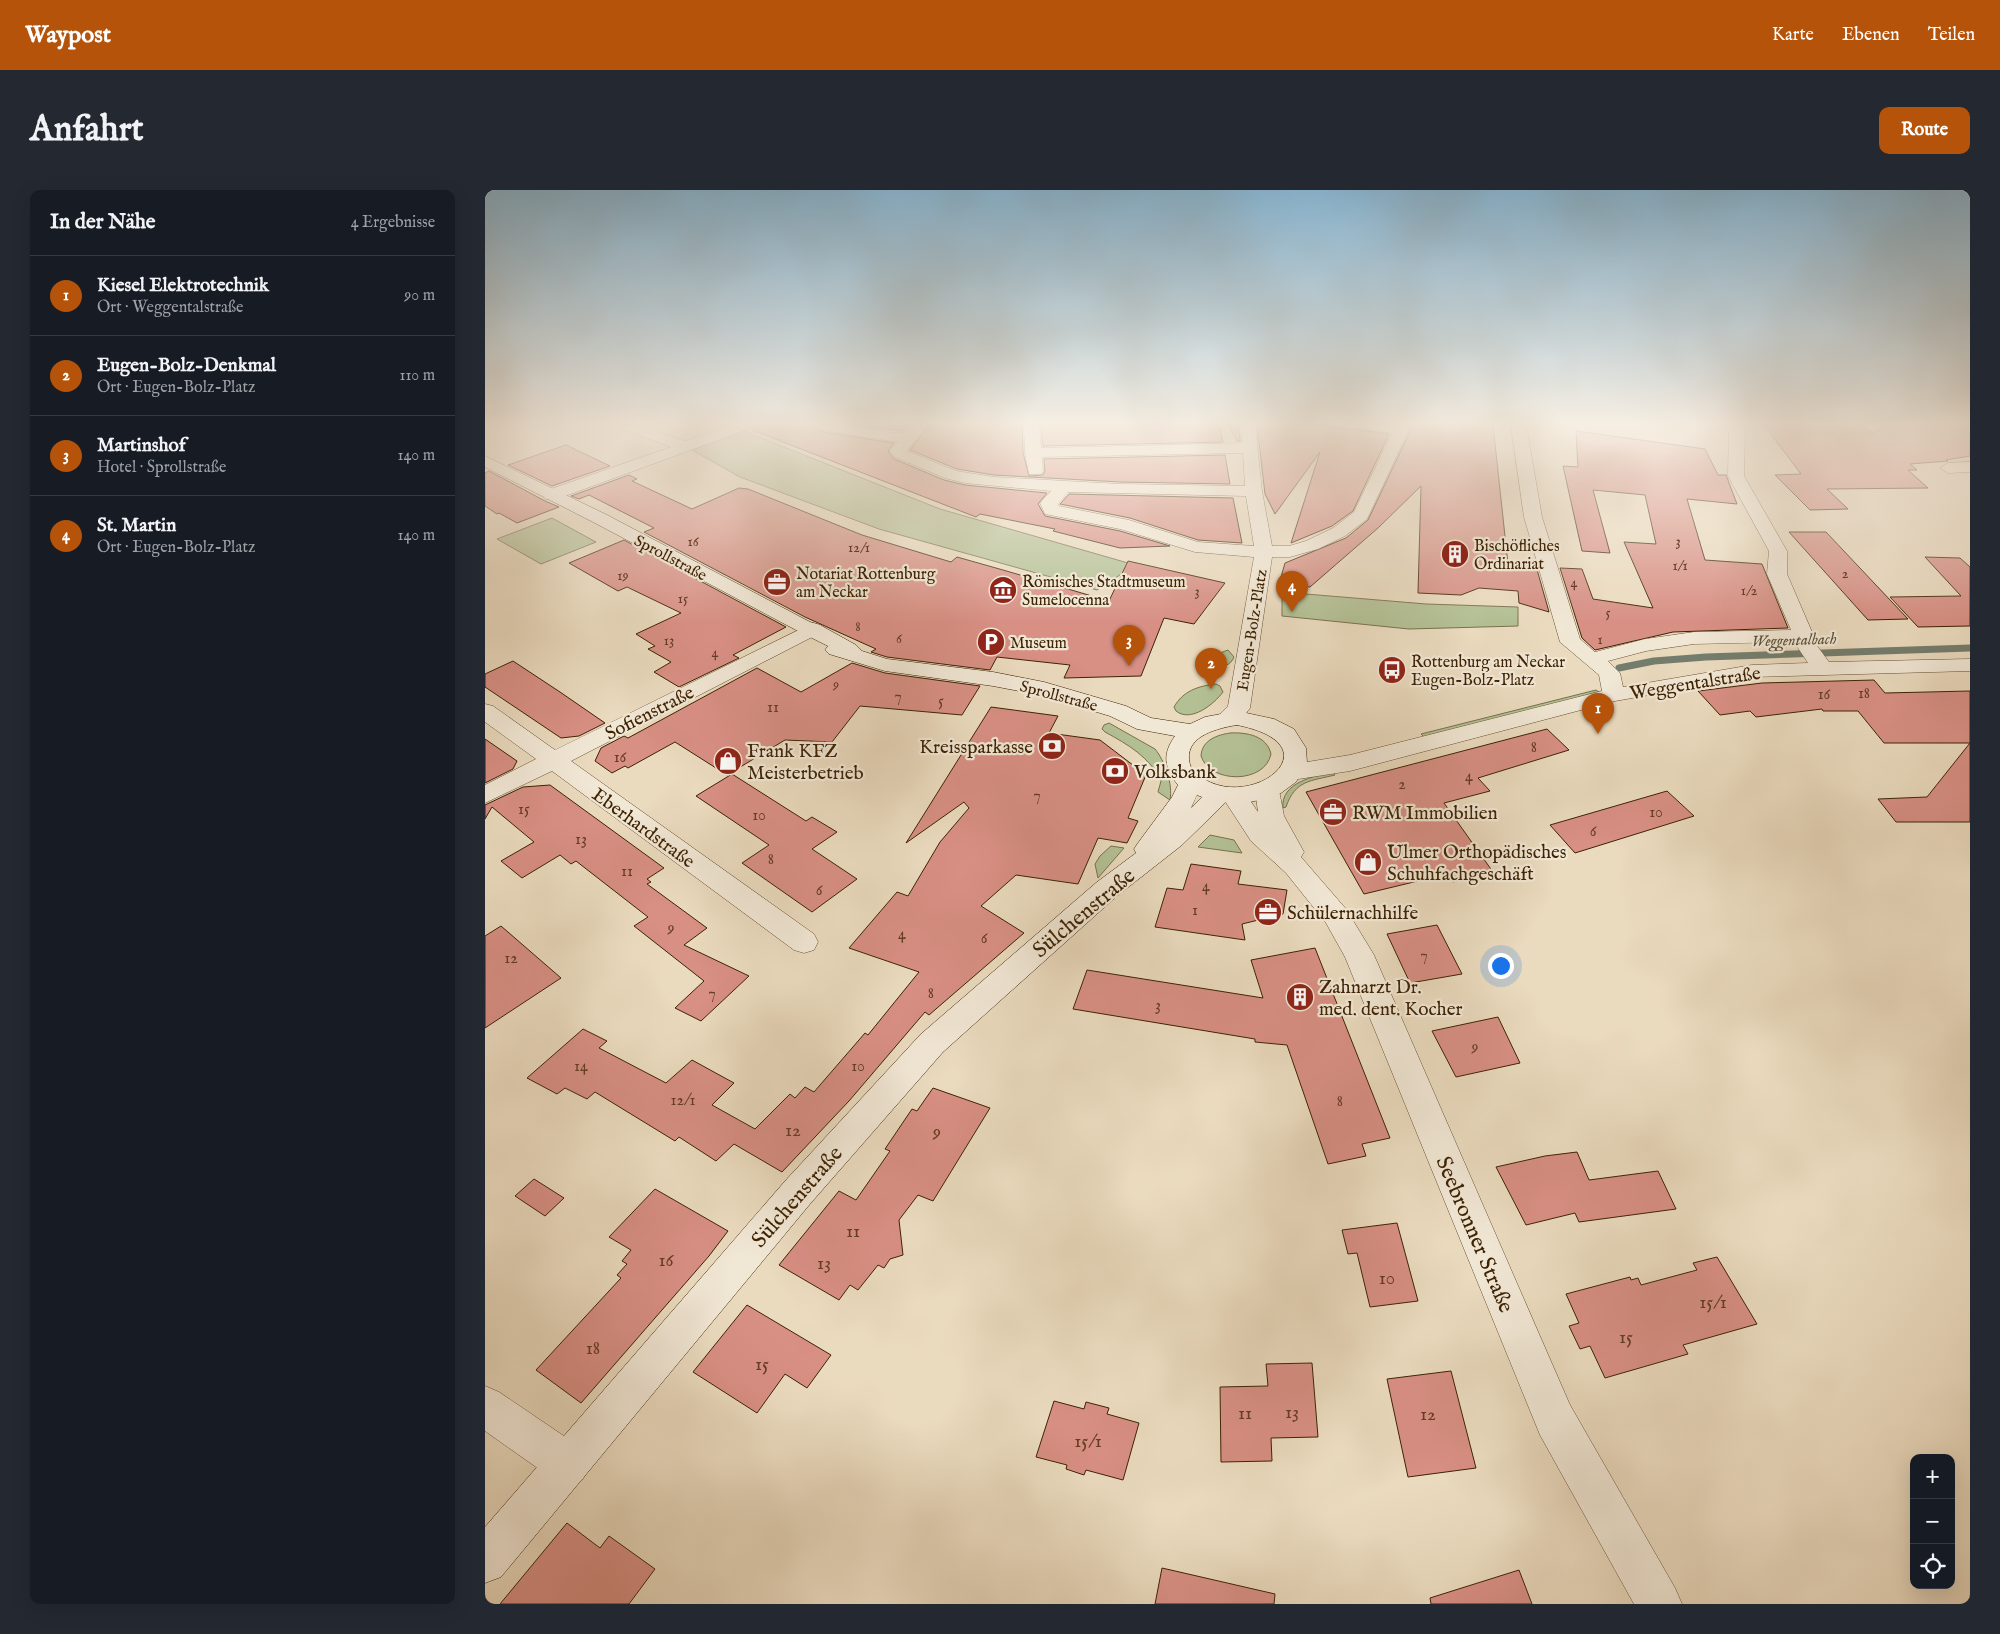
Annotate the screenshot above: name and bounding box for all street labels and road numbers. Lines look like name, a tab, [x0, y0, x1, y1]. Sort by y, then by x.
street label: Sprollstraße	[630, 531, 710, 586]
street label: Eugen-Bolz-Platz	[1233, 568, 1272, 693]
street label: Weggentalstraße	[1628, 662, 1763, 706]
street label: Sprollstraße	[1017, 677, 1099, 717]
street label: Sofienstraße	[601, 681, 699, 746]
street label: Eberhardstraße	[587, 783, 699, 874]
street label: Sülchenstraße	[1027, 862, 1141, 965]
street label: Sülchenstraße	[746, 1141, 849, 1254]
street label: Seebronner Straße	[1429, 1152, 1520, 1317]

